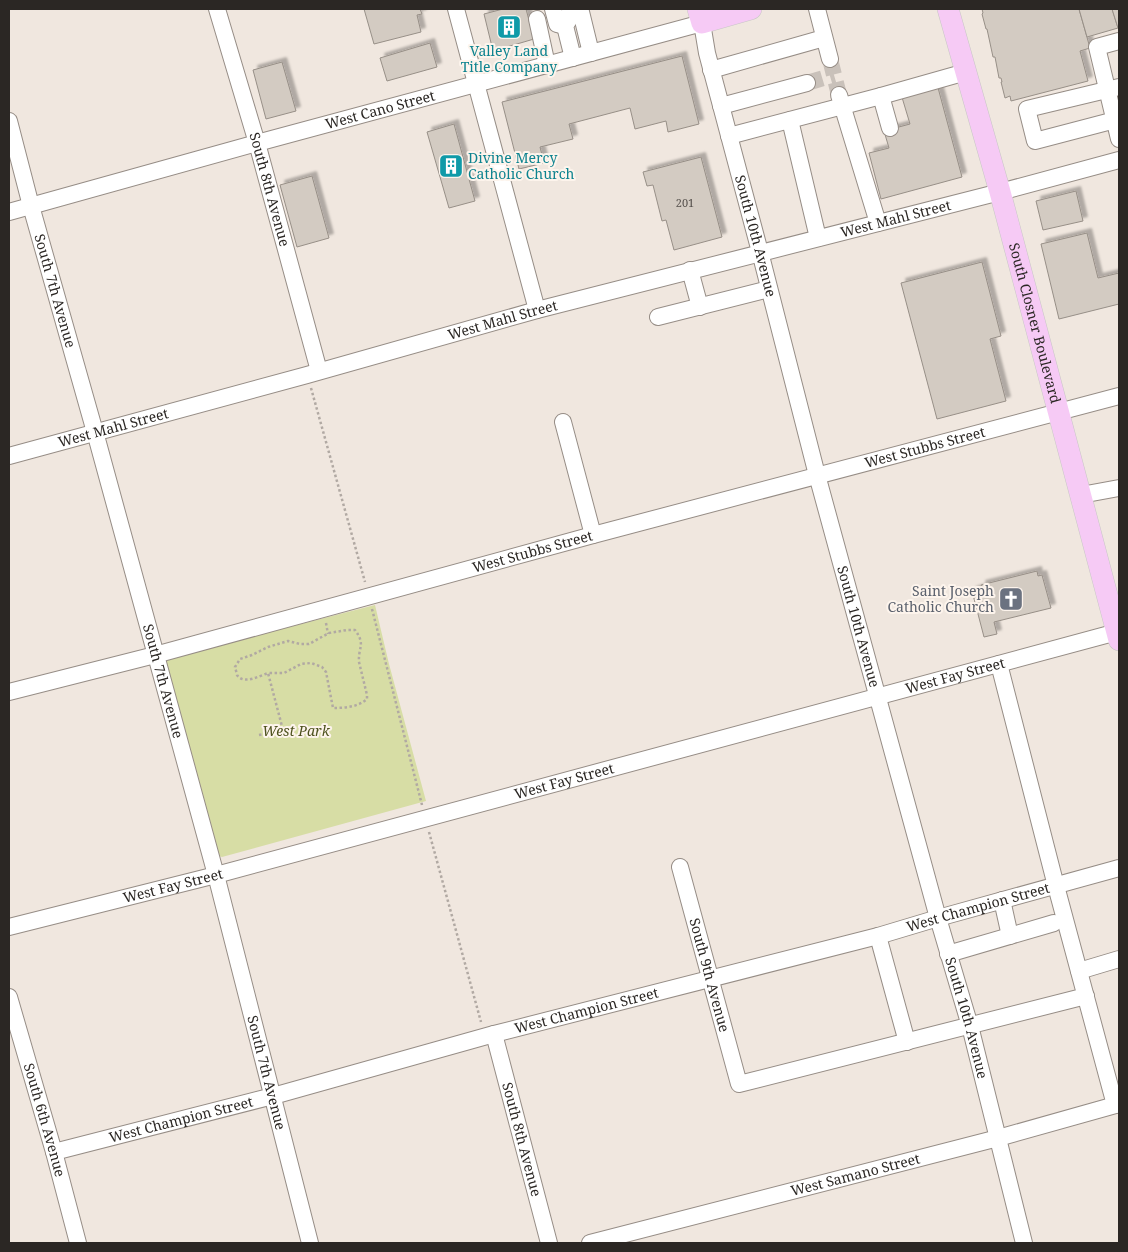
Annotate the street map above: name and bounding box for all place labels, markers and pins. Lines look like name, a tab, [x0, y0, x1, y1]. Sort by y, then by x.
building icon: Valley Land Title Company	[496, 14, 522, 40]
place label: Valley Land Title Company	[461, 41, 557, 76]
place label: Divine Mercy Catholic Church	[468, 148, 575, 183]
building icon: Divine Mercy Catholic Church	[438, 153, 464, 179]
place label: Saint Joseph Catholic Church	[888, 581, 994, 616]
church icon: Saint Joseph Catholic Church	[998, 586, 1024, 612]

